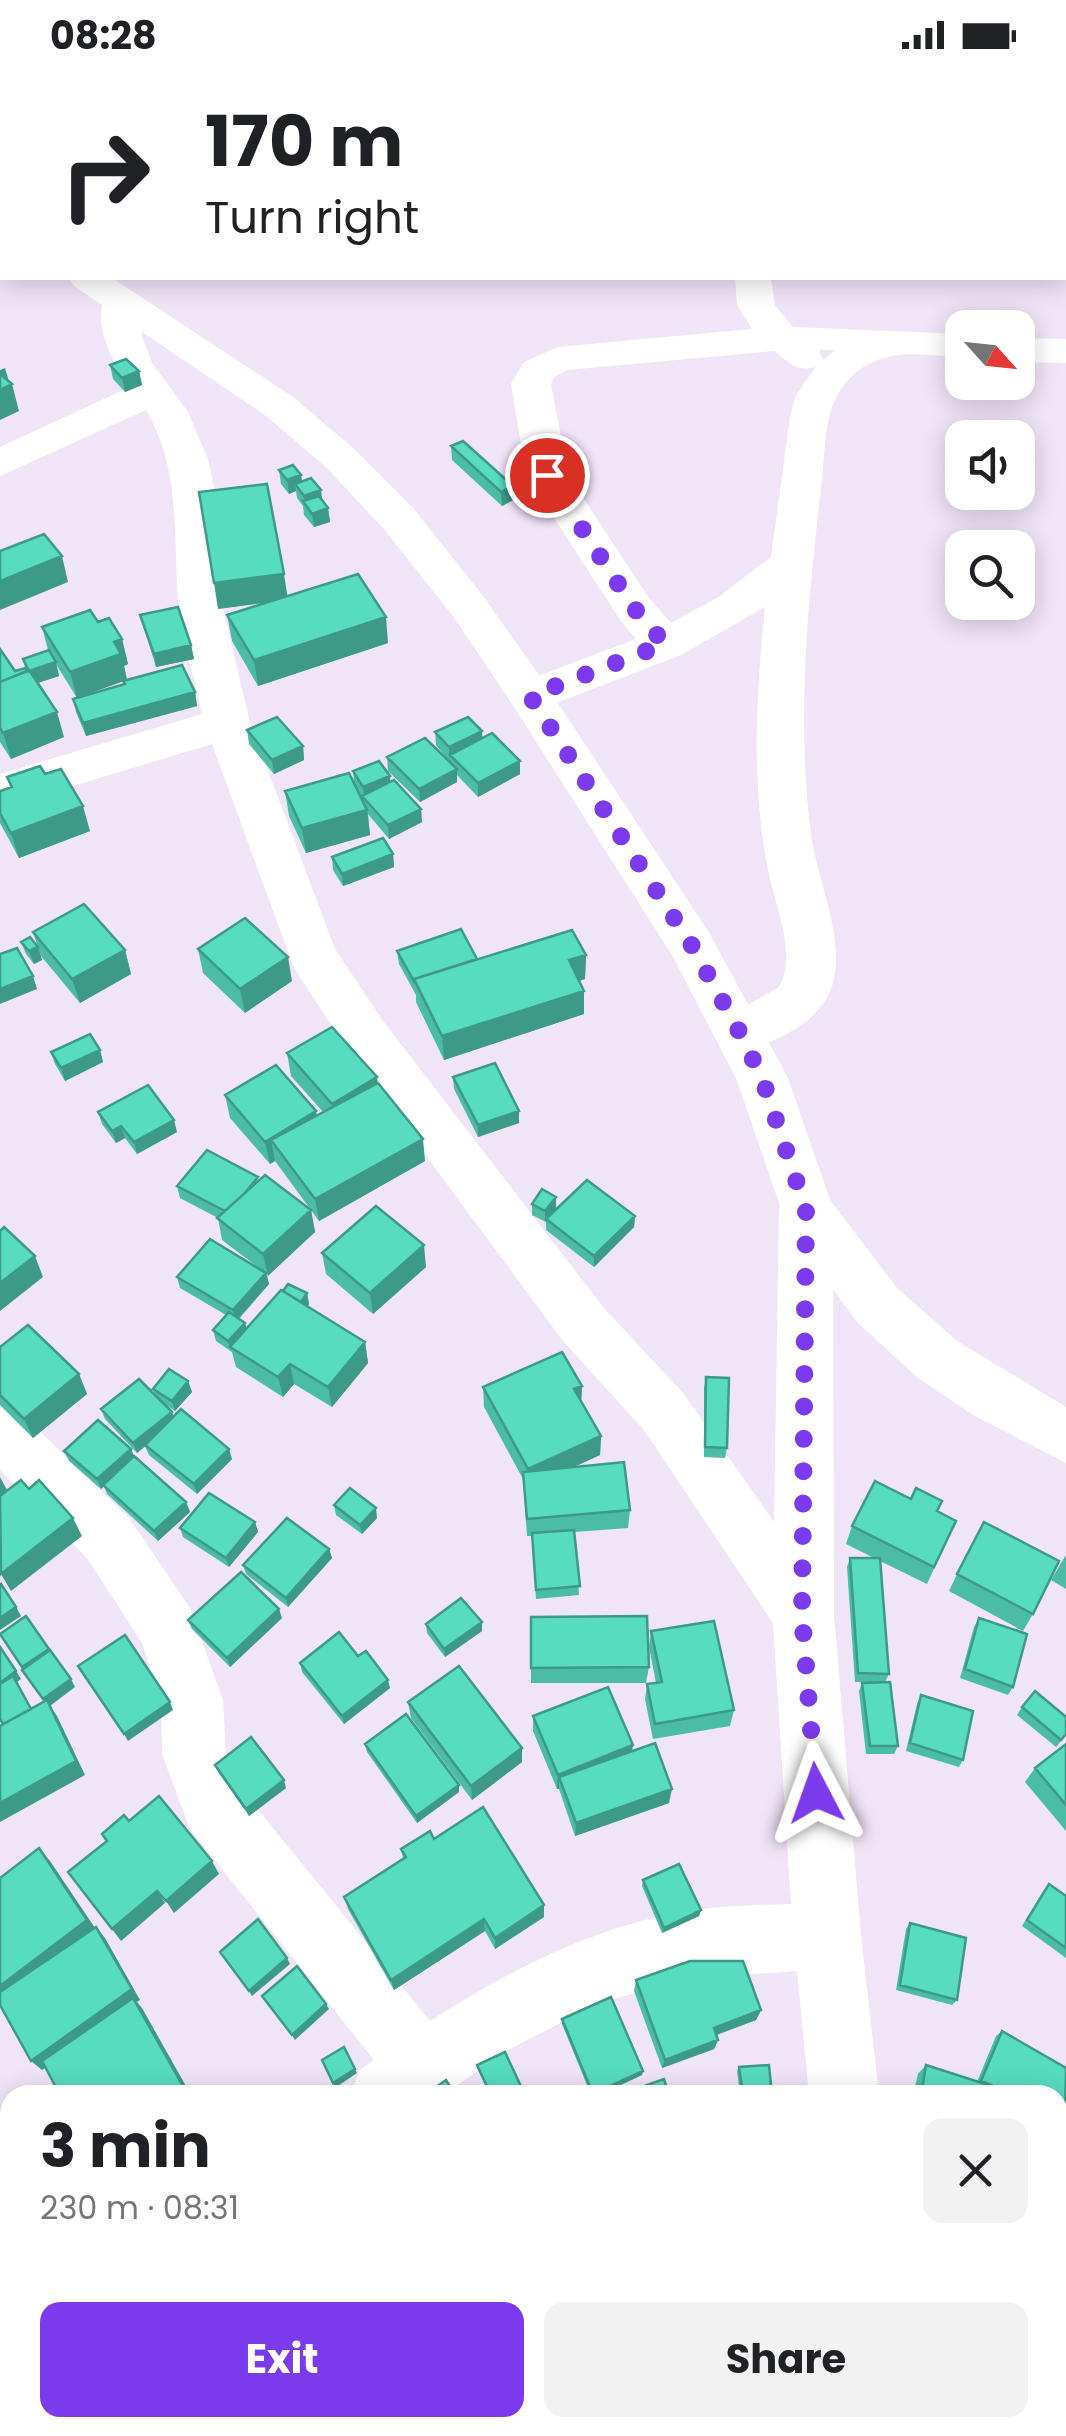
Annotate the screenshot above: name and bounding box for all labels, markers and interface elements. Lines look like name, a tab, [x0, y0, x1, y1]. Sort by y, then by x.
text: 08:28	[50, 9, 157, 62]
text: 170 m	[205, 92, 403, 191]
icon: right	[40, 110, 170, 240]
text: Turn right	[205, 186, 419, 249]
north arrow	[945, 310, 1035, 400]
map controls	[945, 310, 1035, 620]
button: sound	[945, 420, 1035, 510]
pin	[505, 433, 590, 518]
icon: arrive	[520, 448, 575, 503]
button: search	[945, 530, 1035, 620]
position arrow	[764, 1741, 868, 1845]
text: 3 min	[40, 2104, 211, 2188]
button: close	[923, 2118, 1028, 2223]
text: 230 m · 08:31	[40, 2185, 239, 2230]
button: Exit	[40, 2302, 524, 2417]
button: Share	[544, 2302, 1028, 2417]

